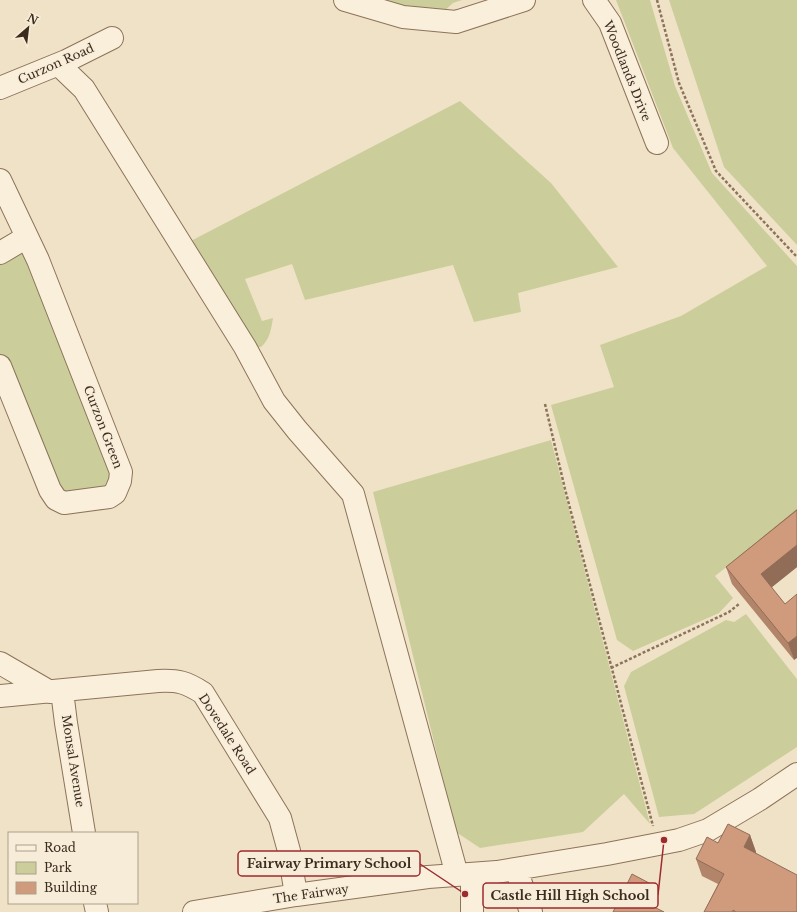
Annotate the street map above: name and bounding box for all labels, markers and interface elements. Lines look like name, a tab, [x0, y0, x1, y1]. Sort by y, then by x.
north arrow	[8, 8, 48, 48]
text: N	[25, 11, 41, 28]
street label: Woodlands Drive	[600, 17, 655, 123]
street label: Curzon Road	[15, 40, 96, 87]
street label: Curzon Green	[81, 383, 126, 470]
street label: Dovedale Road	[196, 691, 259, 777]
street label: Monsal Avenue	[59, 714, 88, 808]
legend	[8, 832, 138, 904]
text: Road	[44, 840, 76, 855]
callout: Fairway Primary School	[238, 851, 420, 876]
text: Fairway Primary School	[247, 855, 412, 872]
text: Park	[44, 860, 72, 875]
text: Building	[44, 880, 98, 895]
street label: The Fairway	[272, 881, 350, 906]
callout: Castle Hill High School	[483, 883, 658, 908]
text: Castle Hill High School	[490, 887, 650, 904]

